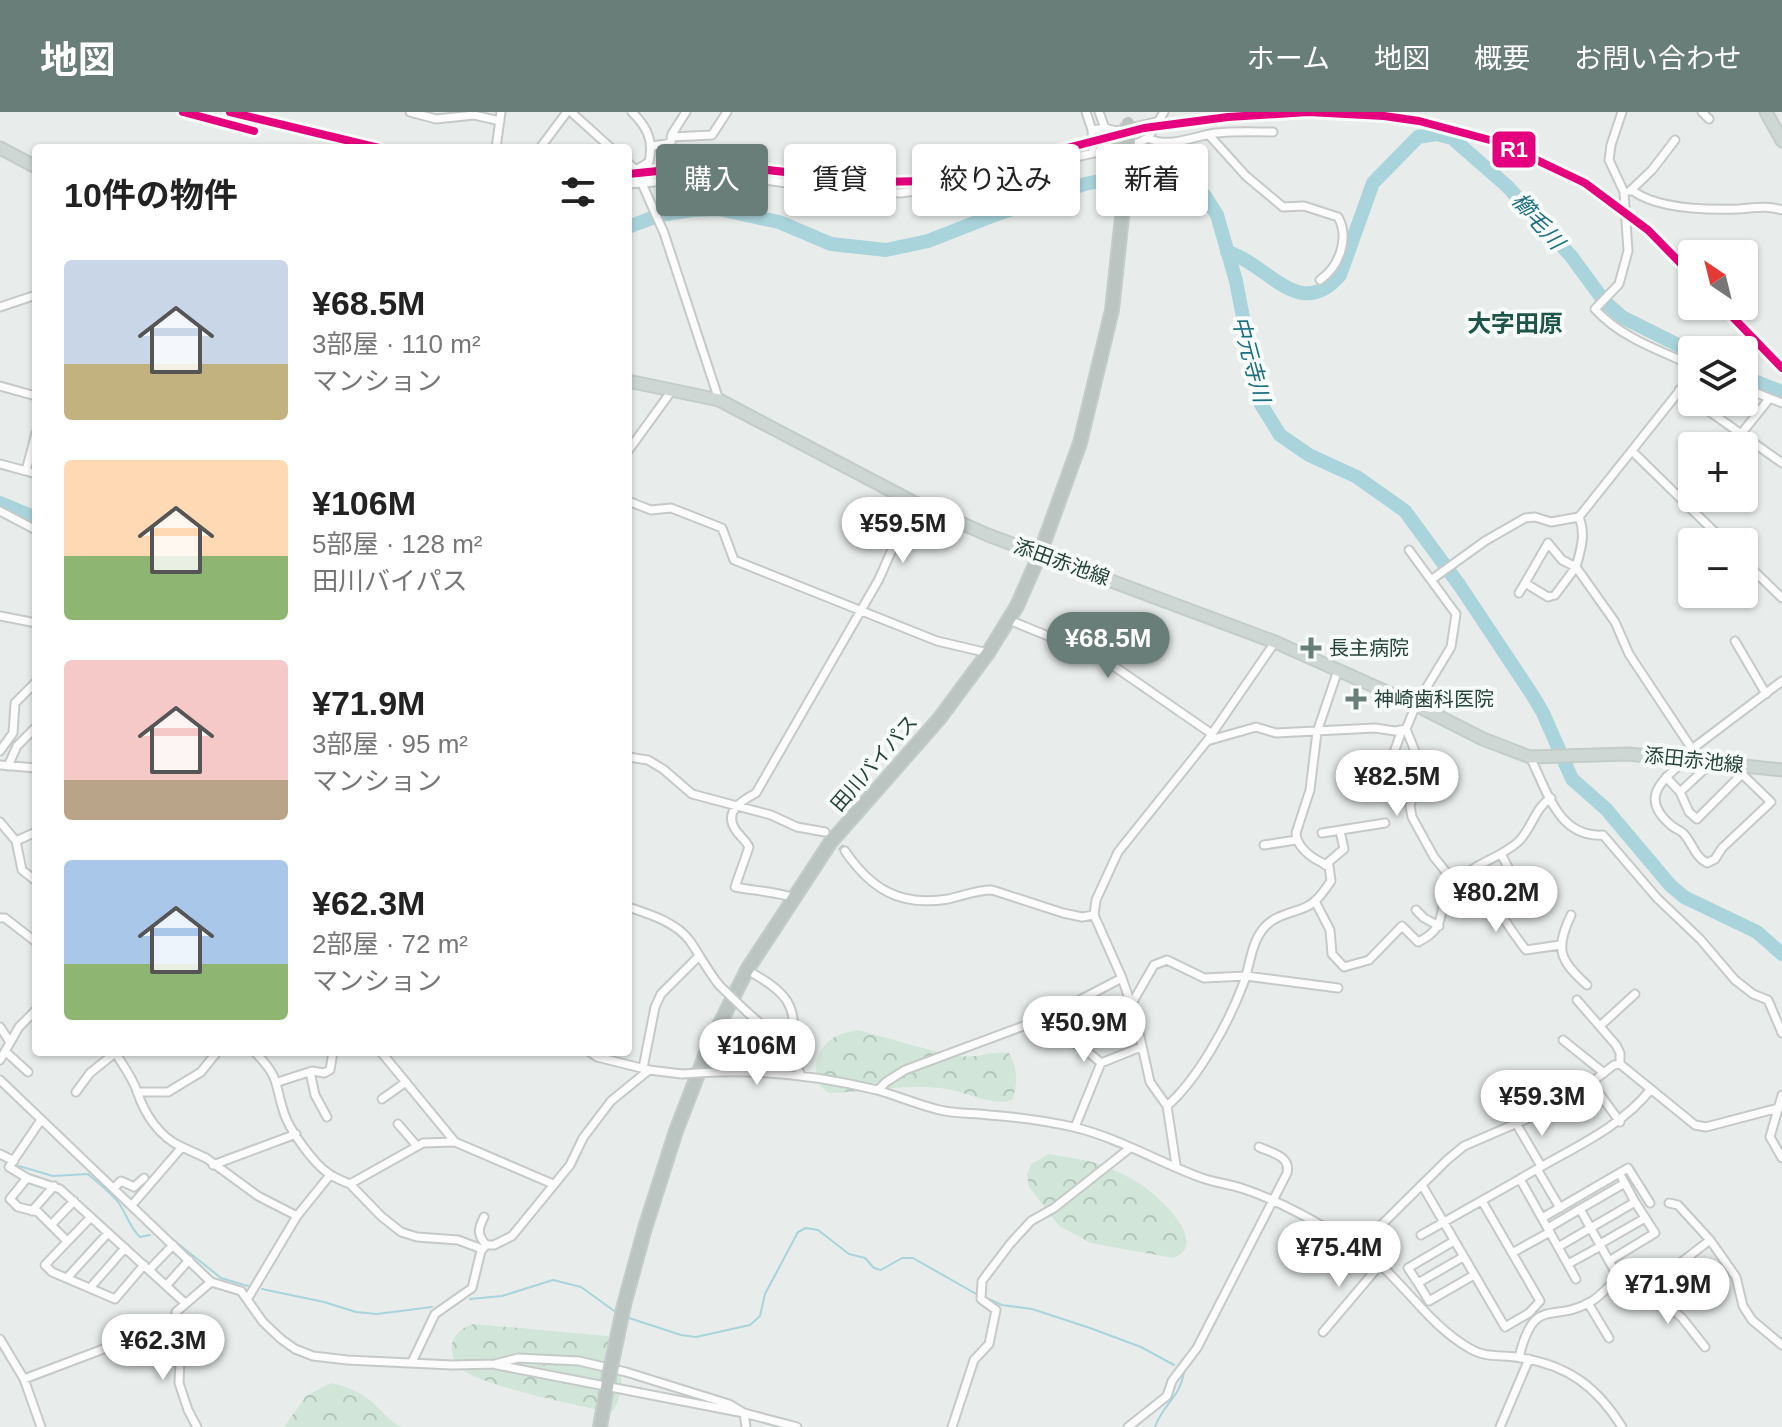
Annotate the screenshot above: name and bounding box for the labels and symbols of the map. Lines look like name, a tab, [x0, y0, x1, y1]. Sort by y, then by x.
line badge: R1	[1491, 130, 1537, 169]
text: R1	[1500, 137, 1528, 162]
water label: 櫛毛川	[1507, 188, 1570, 256]
north arrow	[1678, 240, 1758, 320]
district label: 大字田原	[1467, 310, 1563, 337]
water label: 中元寺川	[1228, 313, 1275, 407]
pin: ¥59.5M	[838, 497, 968, 565]
street label: 添田赤池線	[1011, 535, 1113, 589]
pin: ¥68.5M	[1043, 612, 1173, 680]
marker: 長主病院	[1300, 637, 1322, 659]
place label: 長主病院	[1329, 637, 1409, 659]
marker: 神崎歯科医院	[1345, 688, 1367, 710]
place label: 神崎歯科医院	[1374, 688, 1494, 710]
street label: 田川バイパス	[826, 711, 922, 815]
street label: 添田赤池線	[1643, 744, 1745, 776]
pin: ¥82.5M	[1332, 750, 1462, 818]
pin: ¥80.2M	[1431, 866, 1561, 934]
pin: ¥50.9M	[1019, 996, 1149, 1064]
pin: ¥106M	[701, 1019, 813, 1087]
pin: ¥59.3M	[1477, 1070, 1607, 1138]
pin: ¥75.4M	[1274, 1221, 1404, 1289]
pin: ¥71.9M	[1603, 1258, 1733, 1326]
pin: ¥62.3M	[98, 1314, 228, 1382]

